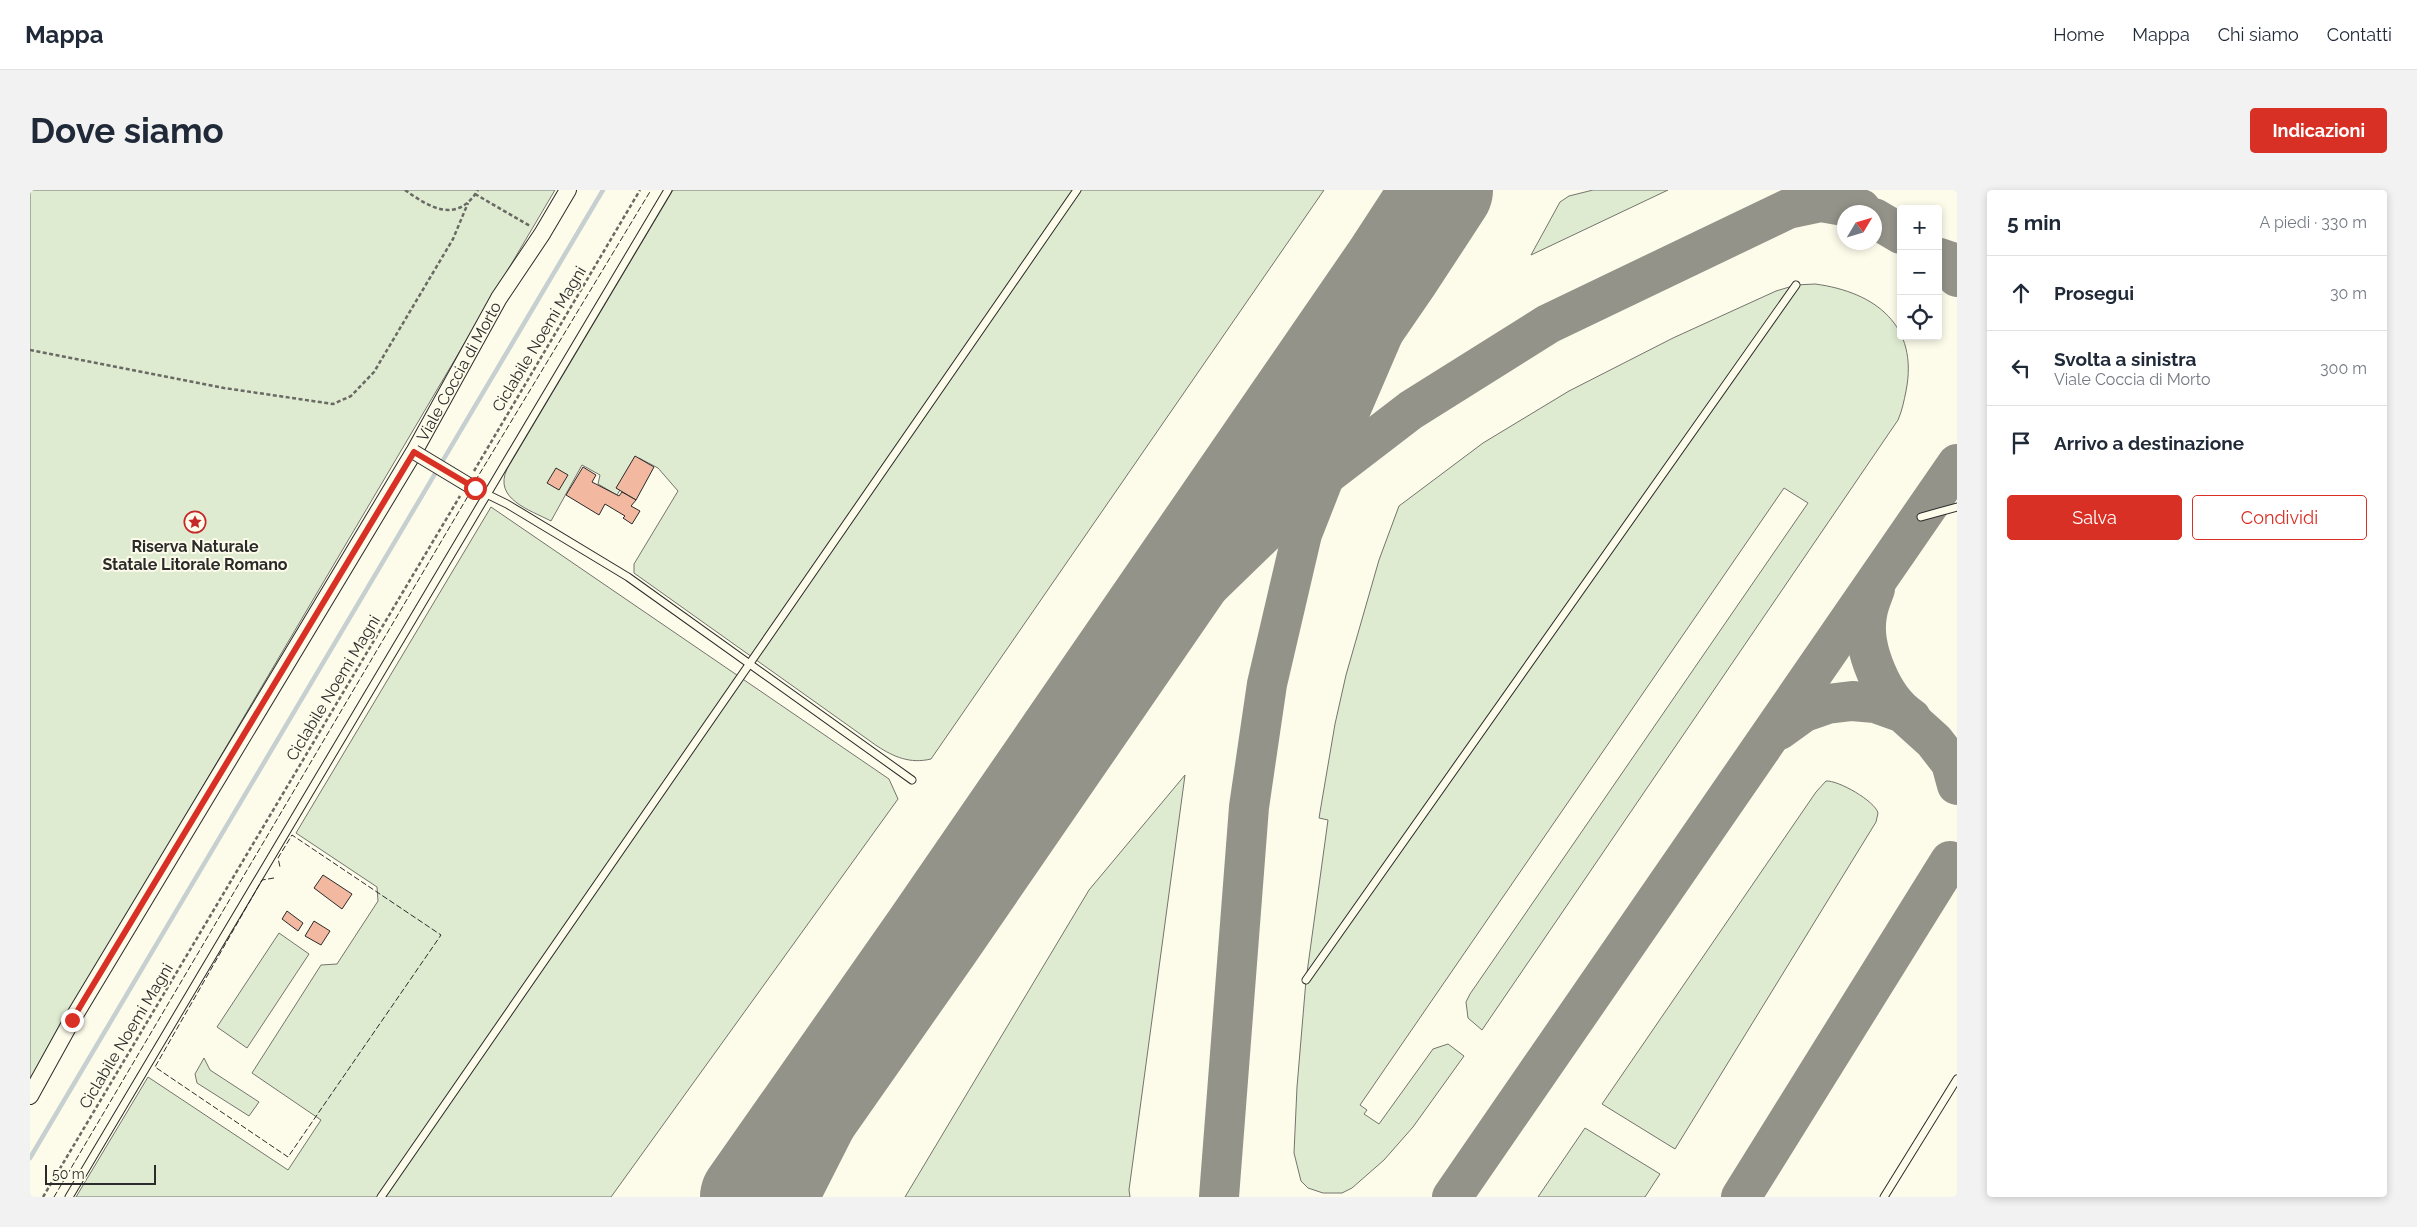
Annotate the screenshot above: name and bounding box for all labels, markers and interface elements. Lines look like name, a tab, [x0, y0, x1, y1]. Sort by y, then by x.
text: Mappa	[25, 20, 104, 49]
text: Home	[2053, 24, 2104, 45]
text: Mappa	[2132, 24, 2190, 45]
text: Chi siamo	[2218, 24, 2299, 45]
text: Contatti	[2327, 24, 2392, 45]
button: Indicazioni	[2250, 108, 2387, 153]
text: Dove siamo	[30, 110, 224, 151]
north arrow	[1837, 205, 1882, 250]
map controls	[1897, 205, 1942, 340]
button: +	[1897, 205, 1942, 250]
text: 5 min	[2007, 210, 2061, 235]
text: A piedi · 330 m	[2260, 213, 2367, 232]
button: −	[1897, 250, 1942, 295]
street label: Ciclabile Noemi Magni	[488, 263, 590, 415]
icon: ahead	[2007, 279, 2035, 307]
text: Prosegui	[2054, 282, 2134, 304]
text: 30 m	[2330, 284, 2367, 303]
button: locate	[1897, 295, 1942, 340]
street label: Viale Coccia di Morto	[412, 298, 505, 445]
text: Svolta a sinistra	[2054, 348, 2196, 370]
icon: left	[2007, 354, 2035, 382]
text: 300 m	[2320, 359, 2367, 378]
text: Viale Coccia di Morto	[2054, 370, 2210, 389]
icon: arrive	[2007, 429, 2035, 457]
text: Arrivo a destinazione	[2054, 432, 2244, 454]
route start	[464, 477, 487, 500]
button: Salva	[2007, 495, 2182, 540]
button: Condividi	[2192, 495, 2367, 540]
place icon: Riserva Naturale Statale Litorale Romano	[183, 510, 207, 534]
place label: Riserva Naturale Statale Litorale Romano	[102, 537, 288, 574]
street label: Ciclabile Noemi Magni	[282, 612, 384, 764]
street label: Ciclabile Noemi Magni	[75, 960, 177, 1112]
route end	[61, 1009, 84, 1032]
scale bar	[45, 1162, 156, 1185]
text: 50 m	[52, 1166, 85, 1182]

